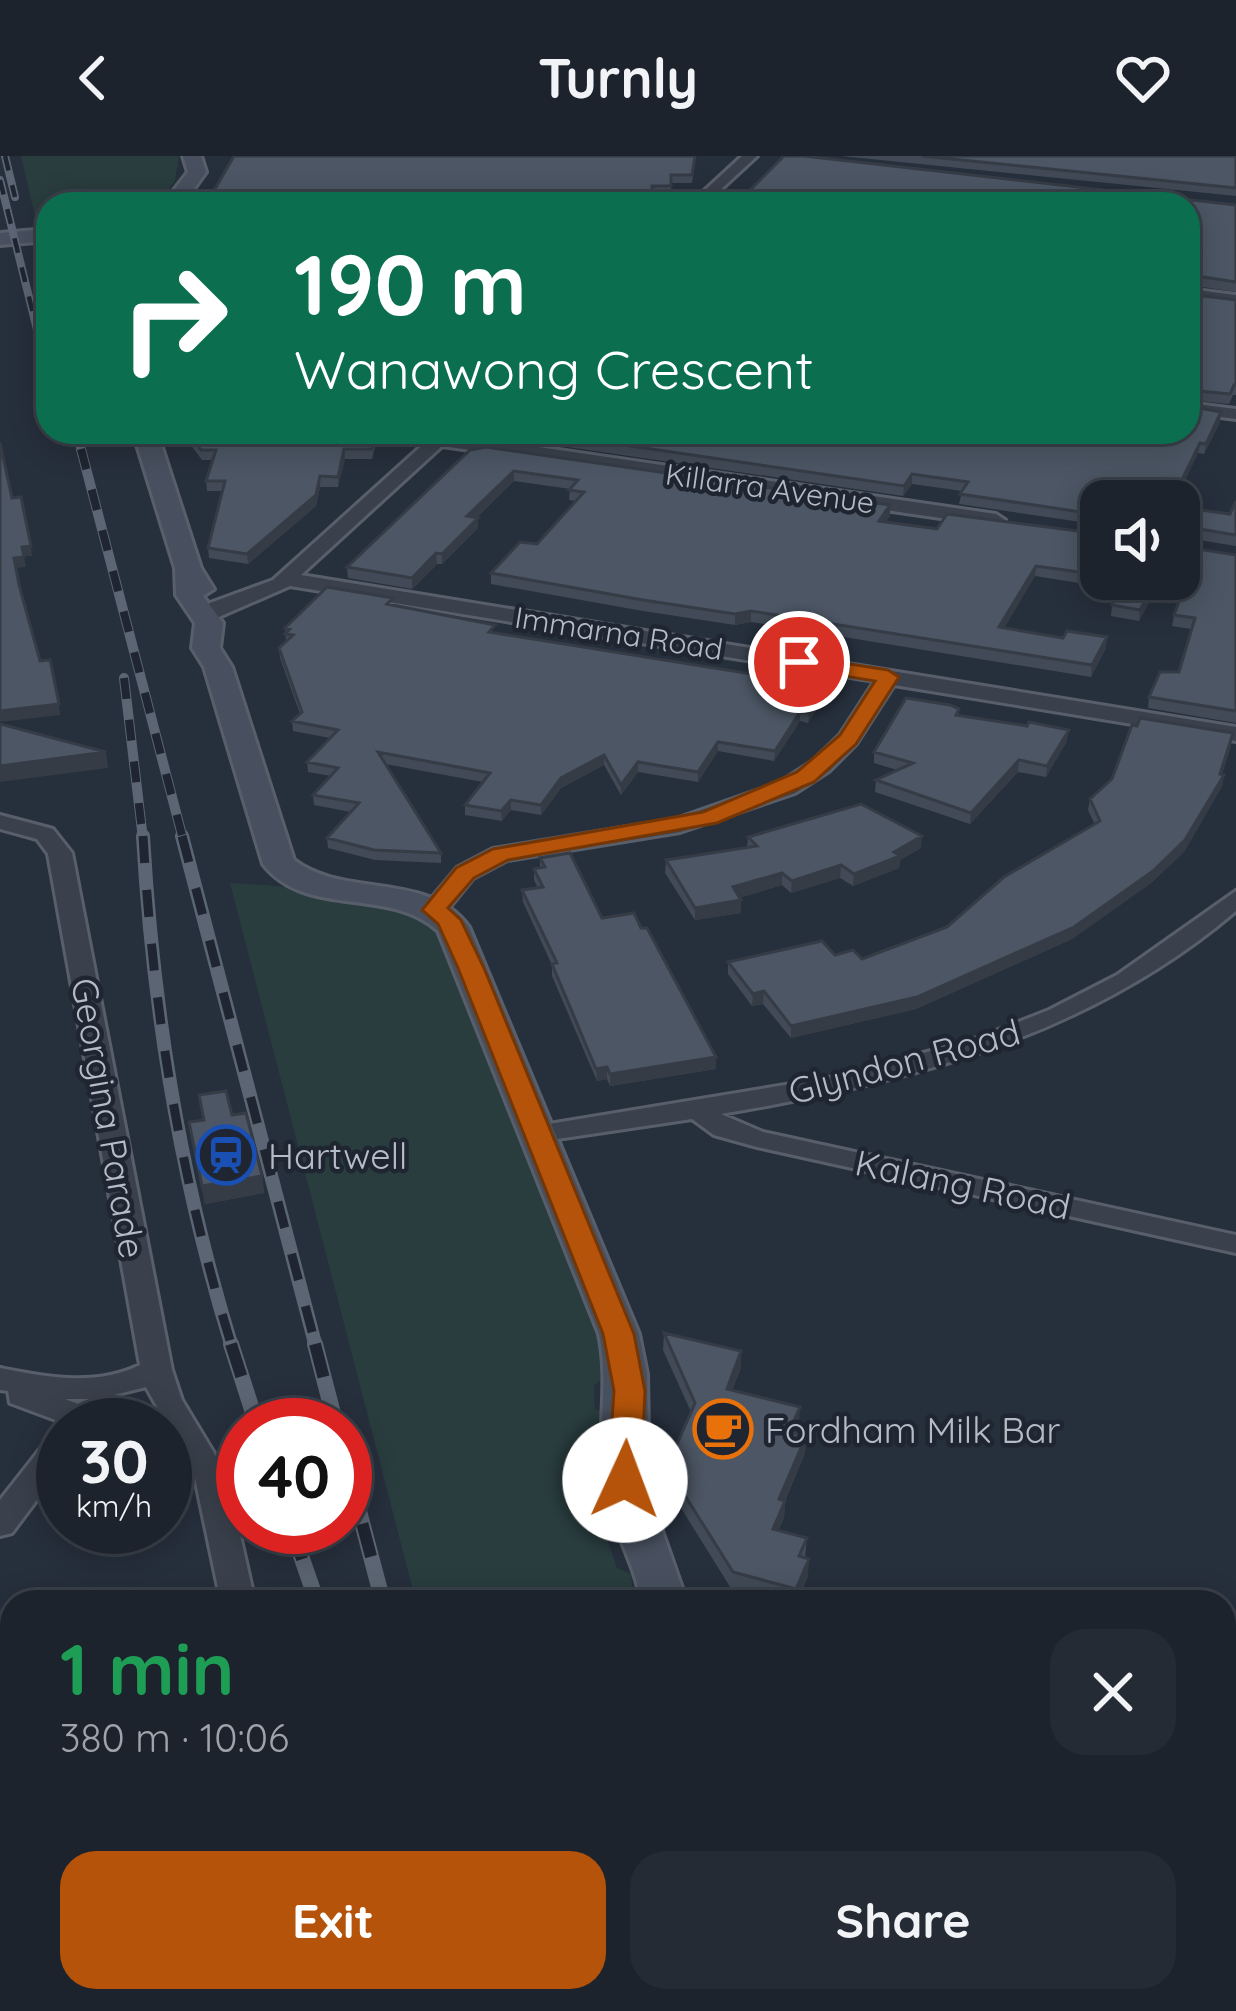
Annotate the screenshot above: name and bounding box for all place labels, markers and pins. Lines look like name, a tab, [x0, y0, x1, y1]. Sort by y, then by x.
pin	[748, 611, 850, 713]
station icon: Hartwell	[195, 1124, 257, 1186]
place label: Hartwell	[268, 1133, 407, 1178]
cafe icon: Fordham Milk Bar	[692, 1398, 754, 1460]
place label: Fordham Milk Bar	[765, 1407, 1060, 1452]

